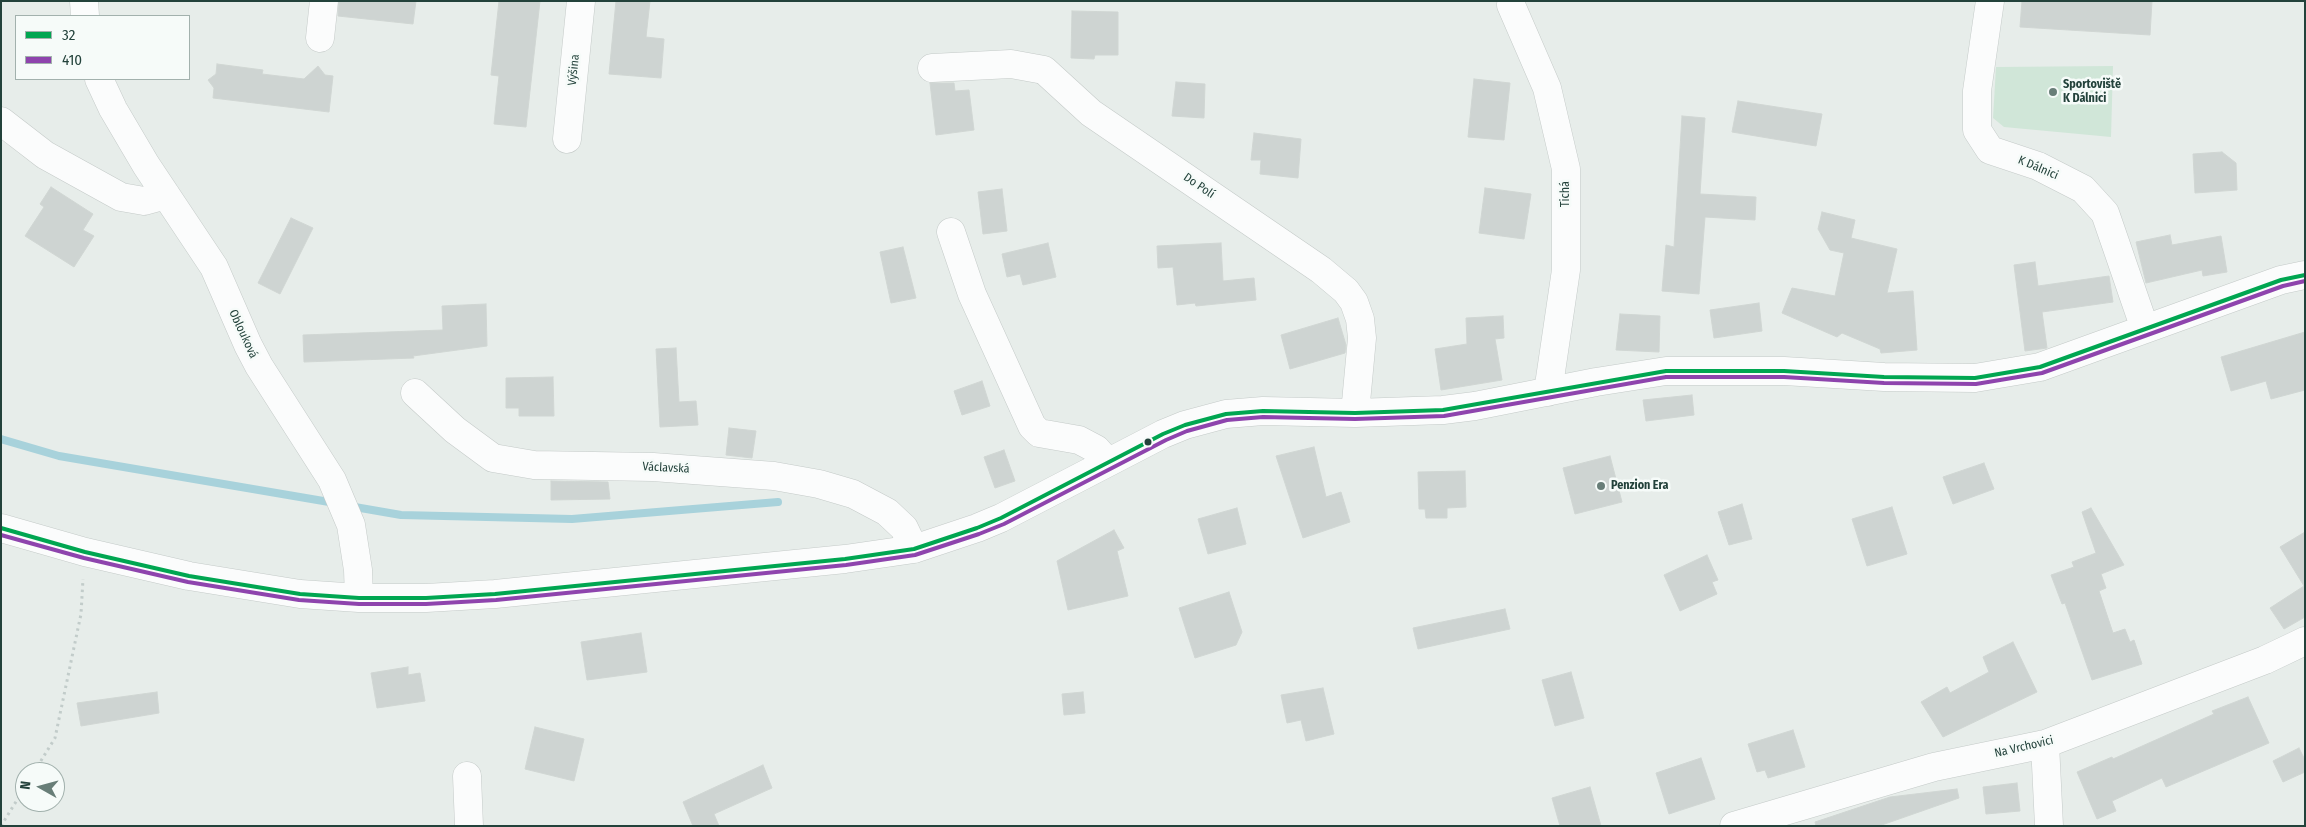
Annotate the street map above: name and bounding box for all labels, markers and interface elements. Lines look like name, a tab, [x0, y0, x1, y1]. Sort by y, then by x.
legend	[15, 15, 190, 80]
text: 32	[62, 26, 75, 44]
text: 410	[62, 51, 82, 69]
street label: Výšina	[565, 54, 583, 86]
place label: Sportoviště K Dálnici	[2063, 78, 2121, 106]
marker: Sportoviště K Dálnici	[2047, 86, 2059, 98]
street label: K Dálnici	[2016, 153, 2060, 183]
street label: Do Polí	[1181, 170, 1217, 202]
street label: Tichá	[1559, 181, 1573, 207]
street label: Oblouková	[225, 307, 261, 361]
unlabelled marker	[1143, 437, 1153, 447]
street label: Václavská	[642, 460, 690, 476]
place label: Penzion Era	[1611, 479, 1668, 493]
marker: Penzion Era	[1595, 480, 1607, 492]
street label: Na Vrchovici	[1993, 733, 2055, 761]
north arrow	[15, 762, 65, 812]
text: N	[17, 780, 35, 790]

